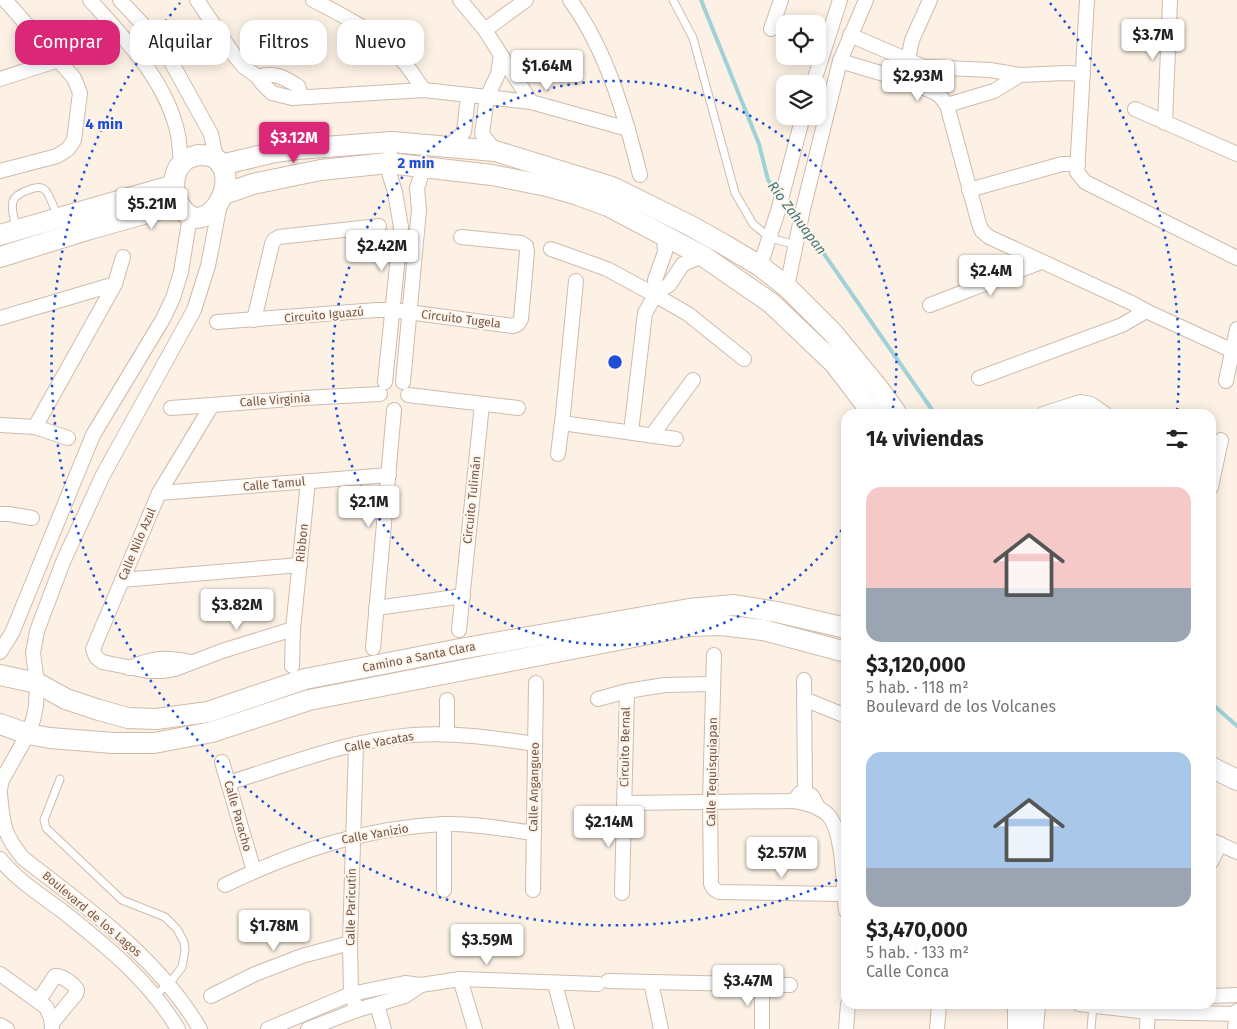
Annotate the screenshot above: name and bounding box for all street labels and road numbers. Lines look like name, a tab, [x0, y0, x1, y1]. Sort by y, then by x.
street label: Circuito Iguazú	[284, 305, 364, 325]
street label: Circuito Tugela	[420, 307, 502, 331]
street label: Calle Virginia	[239, 391, 311, 409]
street label: Circuito Tulimán	[460, 455, 484, 545]
street label: Calle Tamul	[242, 474, 306, 494]
street label: Calle Nilo Azul	[115, 505, 159, 582]
street label: Ribbon	[293, 523, 311, 563]
street label: Camino a Santa Clara	[361, 639, 477, 675]
street label: Circuito Bernal	[617, 706, 633, 787]
street label: Calle Tequisquiapan	[704, 717, 720, 827]
street label: Calle Yacatas	[343, 729, 415, 755]
street label: Calle Angangueo	[526, 742, 542, 832]
street label: Calle Paracho	[221, 779, 255, 853]
street label: Calle Yanizio	[340, 821, 410, 847]
street label: Boulevard de los Lagos	[40, 868, 145, 960]
street label: Calle Paricutín	[343, 868, 359, 946]

